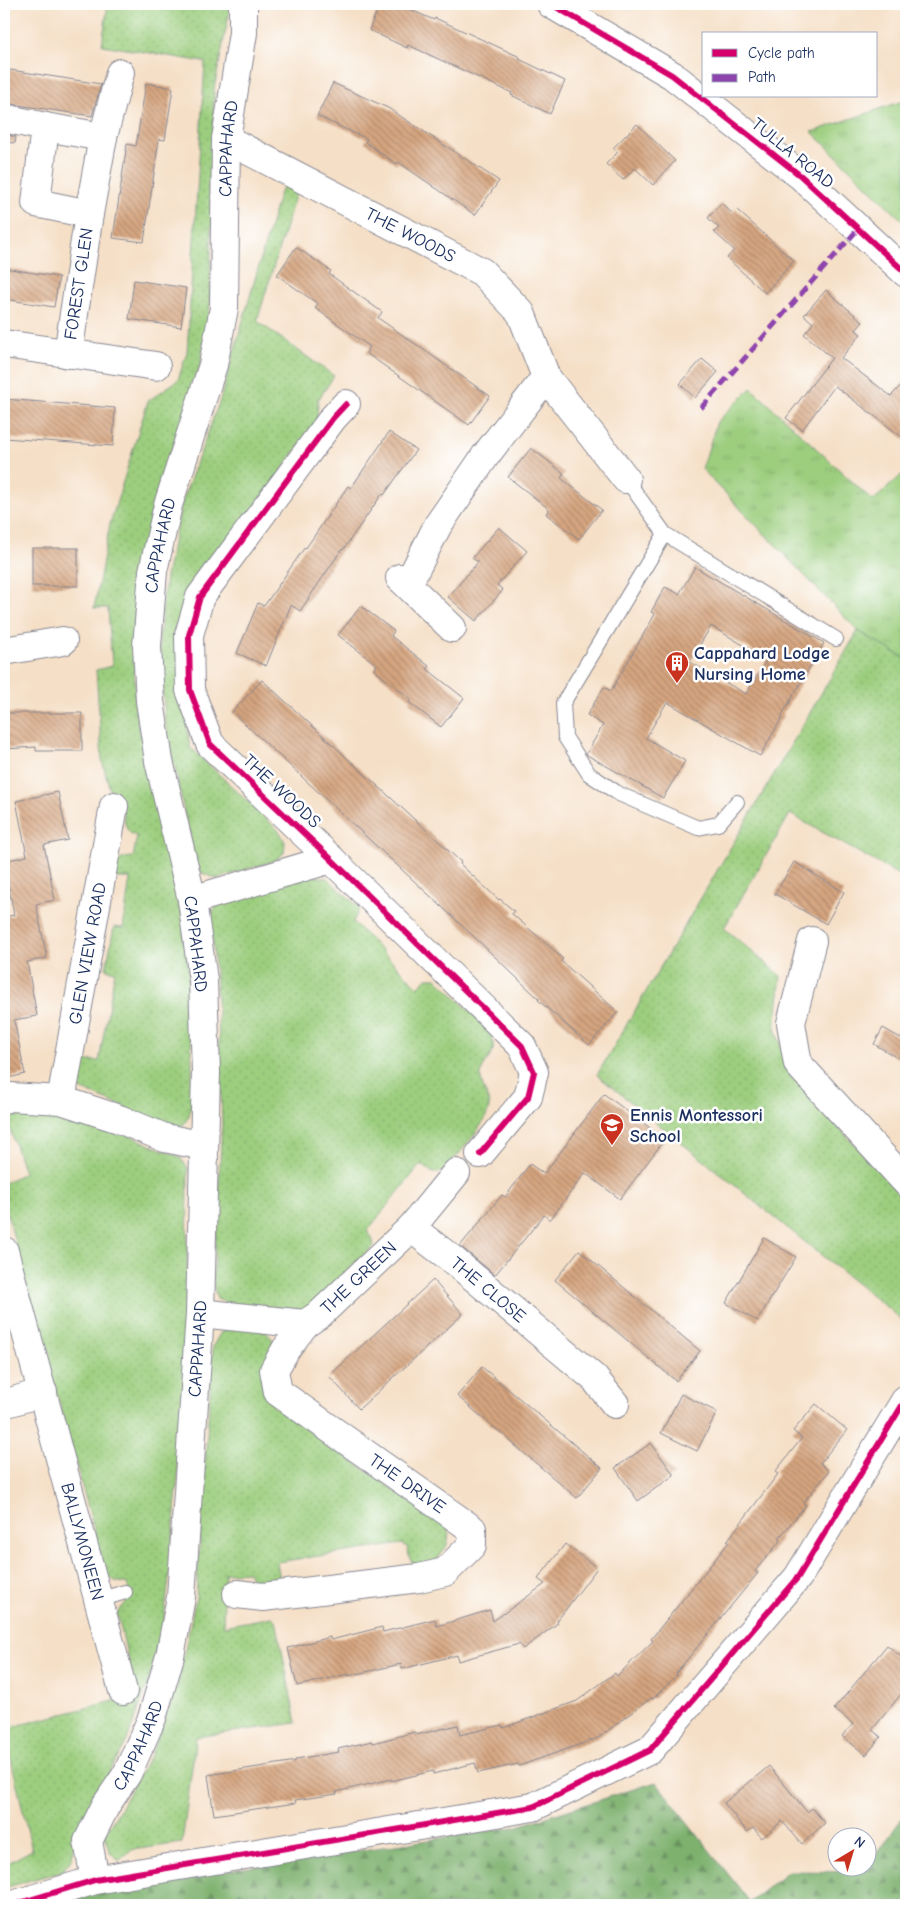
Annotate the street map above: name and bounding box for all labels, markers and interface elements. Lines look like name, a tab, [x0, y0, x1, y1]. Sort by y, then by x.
legend	[702, 32, 878, 98]
text: Cycle path	[748, 44, 815, 62]
text: Path	[748, 68, 776, 86]
street label: CAPPAHARD	[215, 99, 243, 197]
street label: TULLA ROAD	[747, 114, 838, 193]
street label: THE WOODS	[362, 203, 459, 267]
street label: FOREST GLEN	[60, 226, 98, 341]
street label: CAPPAHARD	[141, 495, 181, 594]
place label: Cappahard Lodge Nursing Home	[694, 643, 830, 685]
building icon: Cappahard Lodge Nursing Home	[664, 650, 690, 684]
street label: THE WOODS	[238, 750, 325, 833]
street label: GLEN VIEW ROAD	[65, 881, 111, 1026]
street label: CAPPAHARD	[179, 895, 212, 993]
place label: Ennis Montessori School	[630, 1105, 763, 1147]
school or university icon: Ennis Montessori School	[599, 1112, 625, 1146]
street label: THE GREEN	[317, 1237, 401, 1319]
street label: THE CLOSE	[446, 1253, 530, 1327]
street label: CAPPAHARD	[184, 1300, 211, 1398]
street label: THE DRIVE	[365, 1450, 450, 1518]
street label: BALLYMONEEN	[56, 1481, 108, 1603]
street label: CAPPAHARD	[109, 1698, 168, 1795]
north arrow	[828, 1826, 878, 1876]
text: N	[851, 1833, 869, 1852]

